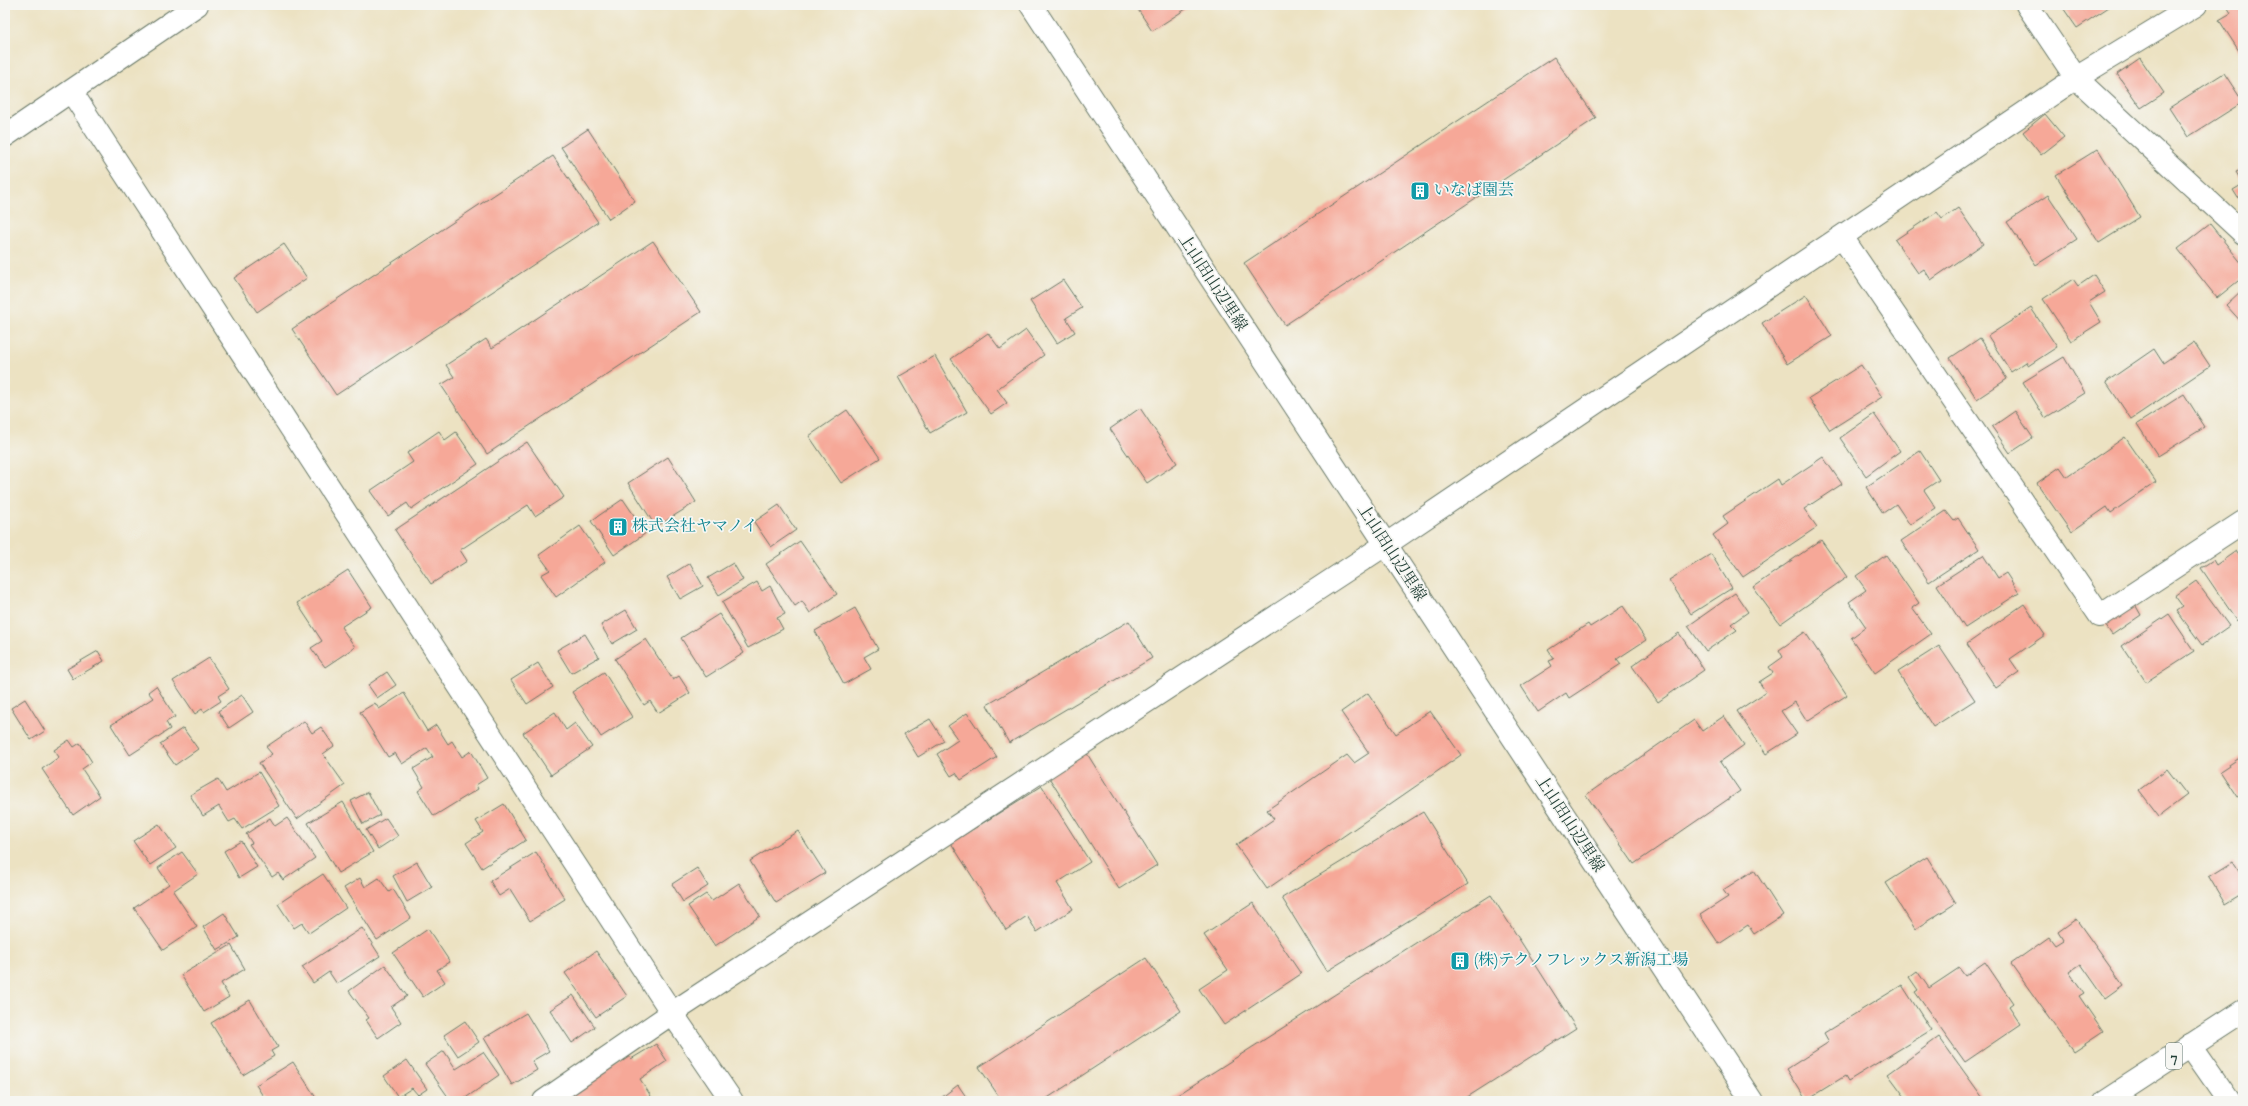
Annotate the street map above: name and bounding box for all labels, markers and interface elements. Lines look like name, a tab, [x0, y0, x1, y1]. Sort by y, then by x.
building icon: いなば園芸	[1409, 180, 1431, 202]
place label: いなば園芸	[1434, 181, 1514, 201]
street label: 上山田山辺里線	[1173, 231, 1251, 335]
street label: 上山田山辺里線	[1352, 501, 1430, 605]
building icon: 株式会社ヤマノイ	[607, 516, 629, 538]
place label: 株式会社ヤマノイ	[632, 517, 758, 537]
street label: 上山田山辺里線	[1530, 772, 1608, 876]
building icon: (株)テクノフレックス新潟工場	[1449, 950, 1471, 972]
place label: (株)テクノフレックス新潟工場	[1474, 951, 1688, 971]
road number: 7	[2166, 1043, 2182, 1069]

